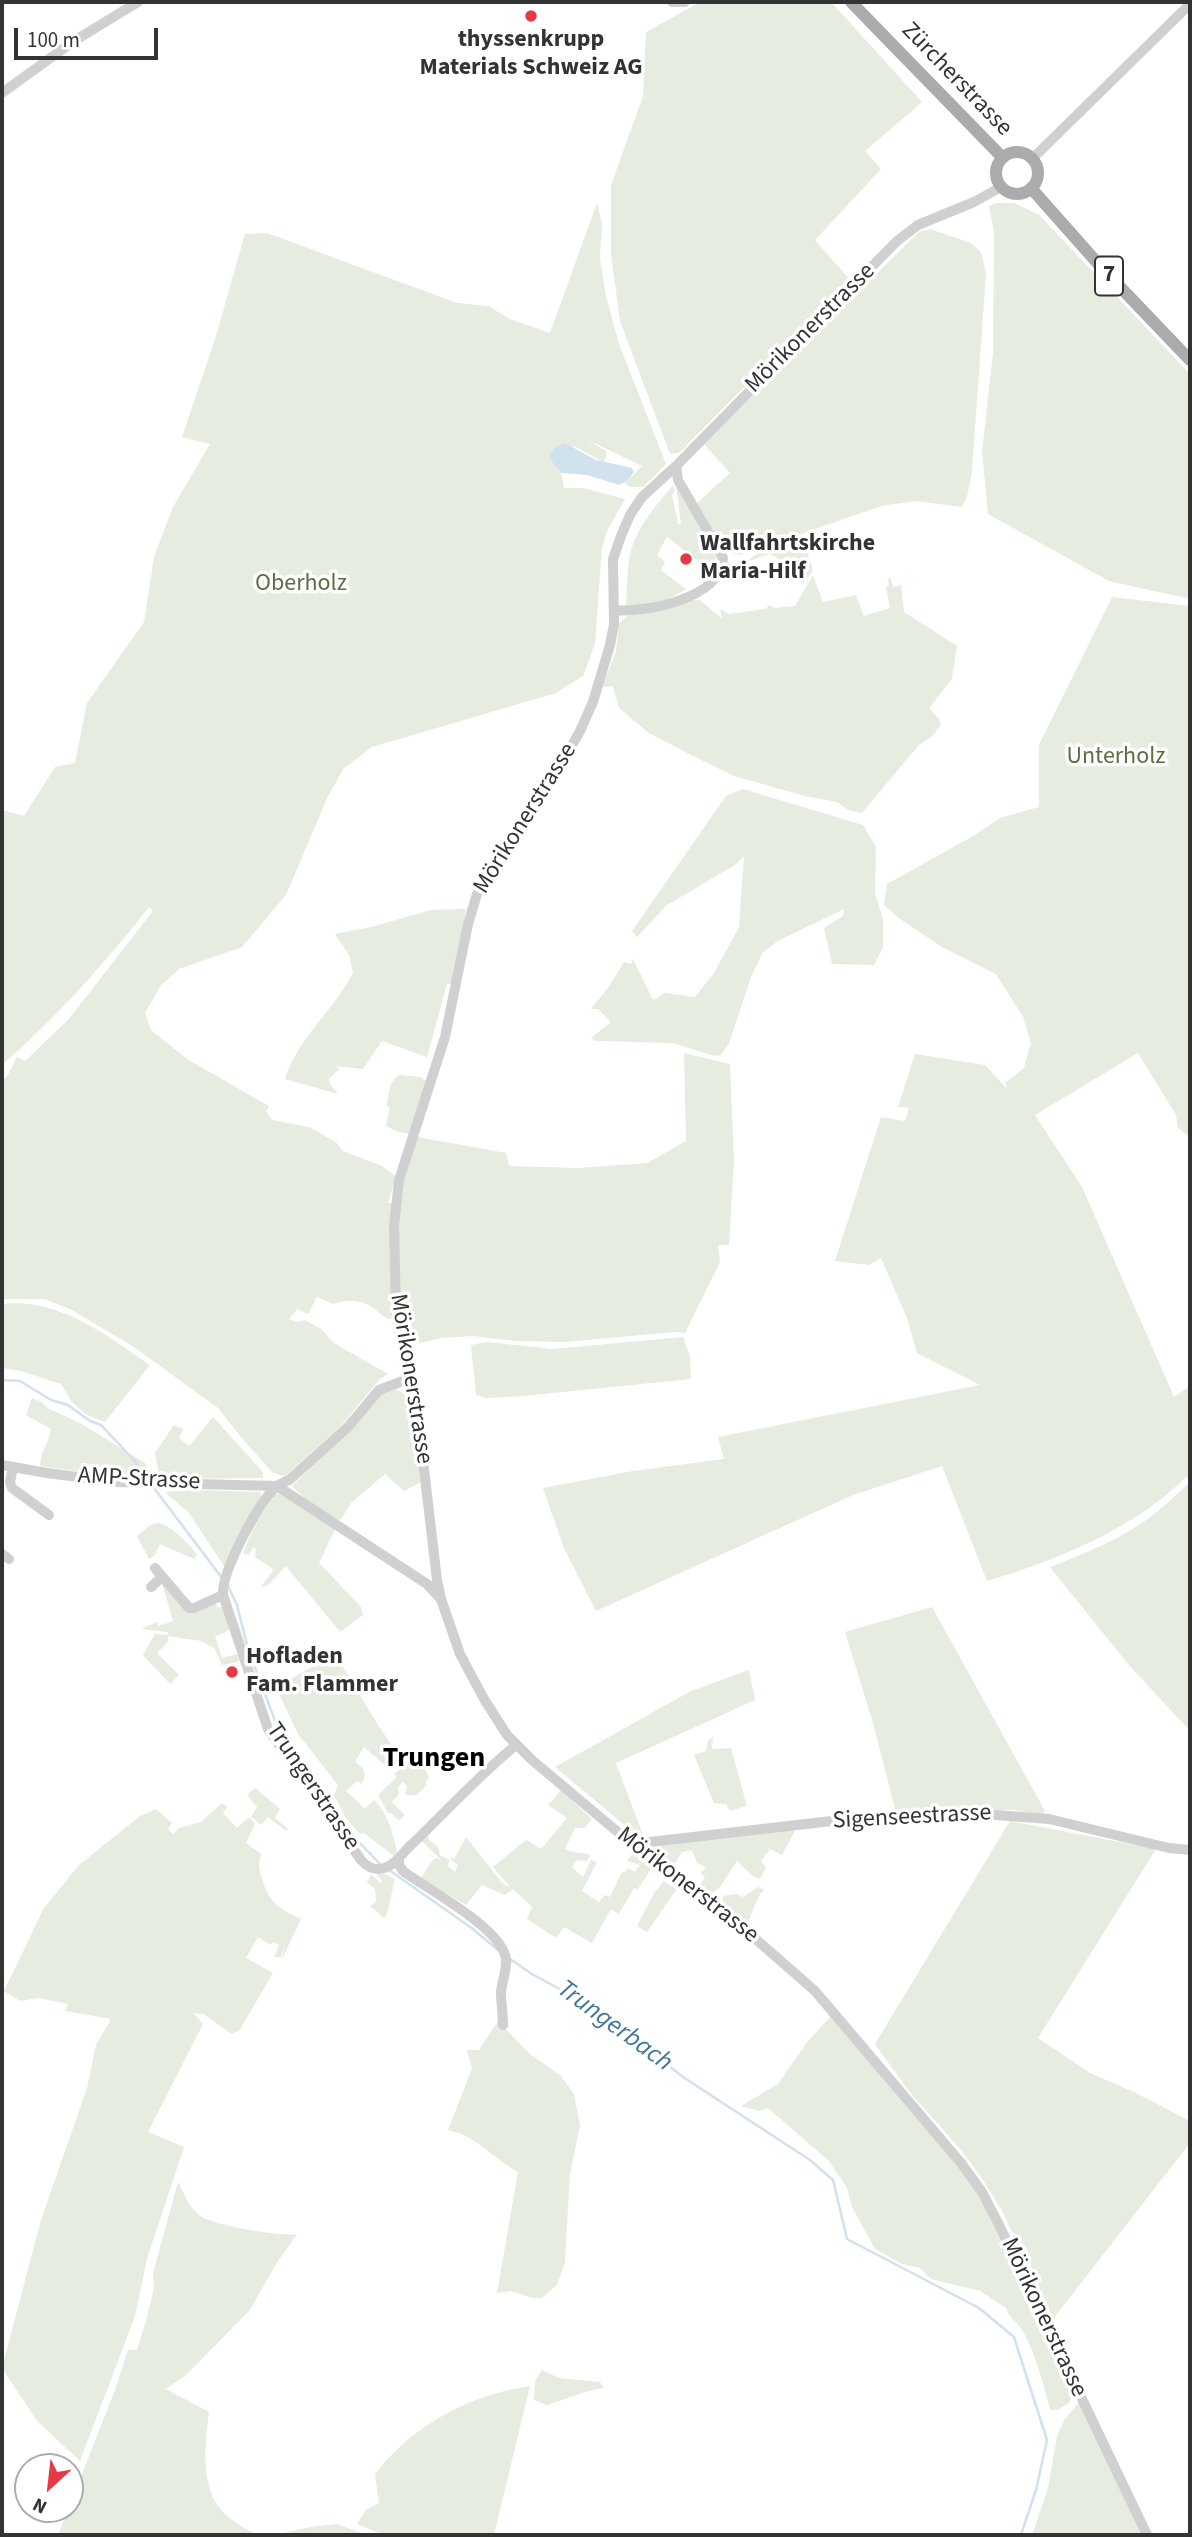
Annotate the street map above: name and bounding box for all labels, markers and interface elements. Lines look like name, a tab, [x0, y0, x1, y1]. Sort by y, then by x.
marker: thyssenkrupp Materials Schweiz AG	[523, 8, 539, 24]
scale bar	[18, 14, 161, 58]
street label: Zürcherstrasse	[895, 17, 1017, 143]
text: 100 m	[27, 25, 80, 55]
place label: thyssenkrupp Materials Schweiz AG	[419, 27, 643, 83]
road number: 7	[1095, 256, 1123, 296]
street label: Mörikonerstrasse	[740, 258, 882, 400]
place label: Wallfahrtskirche Maria-Hilf	[700, 531, 875, 587]
marker: Wallfahrtskirche Maria-Hilf	[678, 551, 694, 567]
park label: Oberholz	[255, 571, 347, 599]
street label: Mörikonerstrasse	[468, 738, 584, 900]
park label: Unterholz	[1066, 744, 1166, 772]
street label: Mörikonerstrasse	[382, 1292, 438, 1466]
street label: AMP-Strasse	[77, 1462, 201, 1498]
place label: Hofladen Fam. Flammer	[246, 1644, 398, 1700]
marker: Hofladen Fam. Flammer	[224, 1664, 240, 1680]
street label: Trungerstrasse	[259, 1718, 365, 1856]
district label: Trungen	[383, 1743, 485, 1777]
street label: Sigenseestrasse	[832, 1799, 992, 1837]
street label: Mörikonerstrasse	[610, 1822, 764, 1950]
water label: Trungerbach	[550, 1975, 678, 2079]
street label: Mörikonerstrasse	[994, 2234, 1092, 2402]
north arrow	[14, 2453, 84, 2523]
text: N	[28, 2490, 52, 2520]

